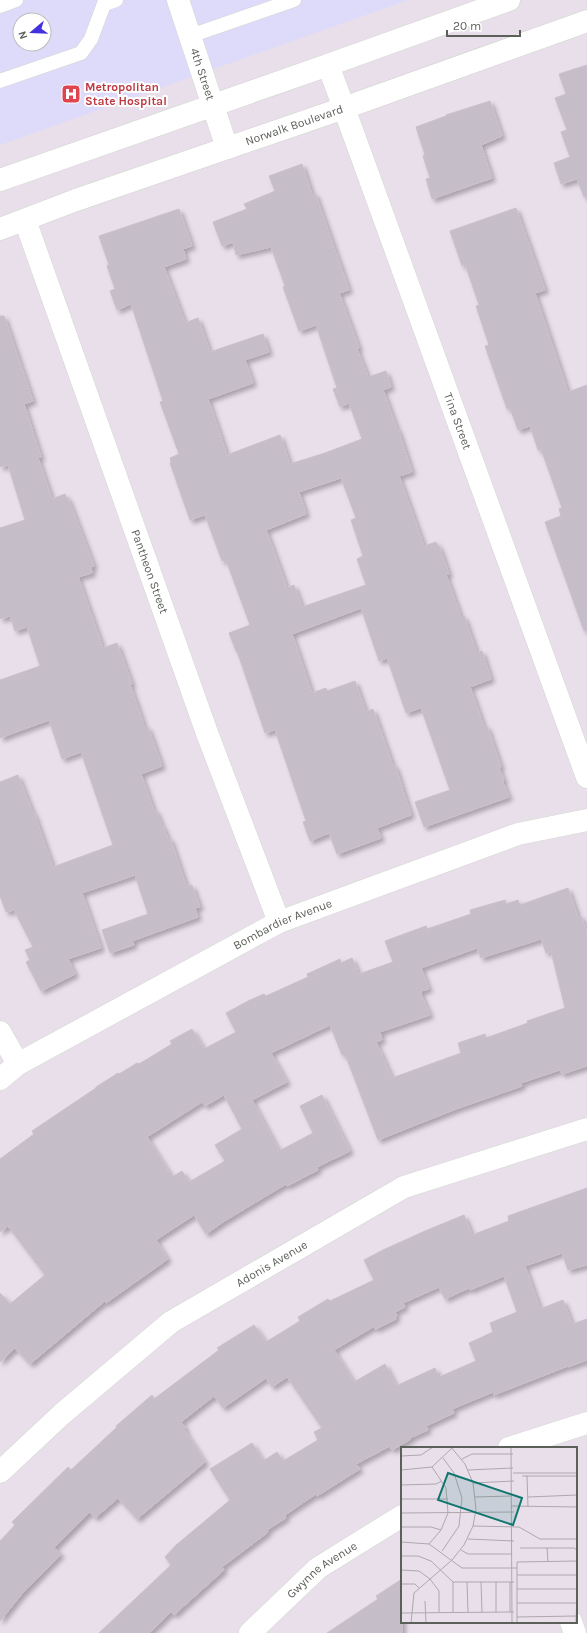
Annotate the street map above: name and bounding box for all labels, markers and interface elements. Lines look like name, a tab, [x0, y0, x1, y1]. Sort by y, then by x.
north arrow	[12, 12, 52, 52]
scale bar	[447, 12, 520, 38]
text: 20 m	[453, 19, 481, 33]
text: N	[16, 29, 30, 41]
street label: 4th Street	[187, 46, 218, 102]
place label: Metropolitan State Hospital	[85, 80, 167, 108]
hospital icon: Metropolitan State Hospital	[60, 83, 82, 105]
street label: Norwalk Boulevard	[243, 102, 345, 148]
street label: Tina Street	[441, 391, 475, 452]
street label: Pantheon Street	[128, 528, 171, 616]
street label: Bombardier Avenue	[231, 896, 334, 953]
street label: Adonis Avenue	[234, 1237, 310, 1290]
inset map	[401, 1447, 577, 1623]
street label: Gwynne Avenue	[284, 1539, 360, 1601]

